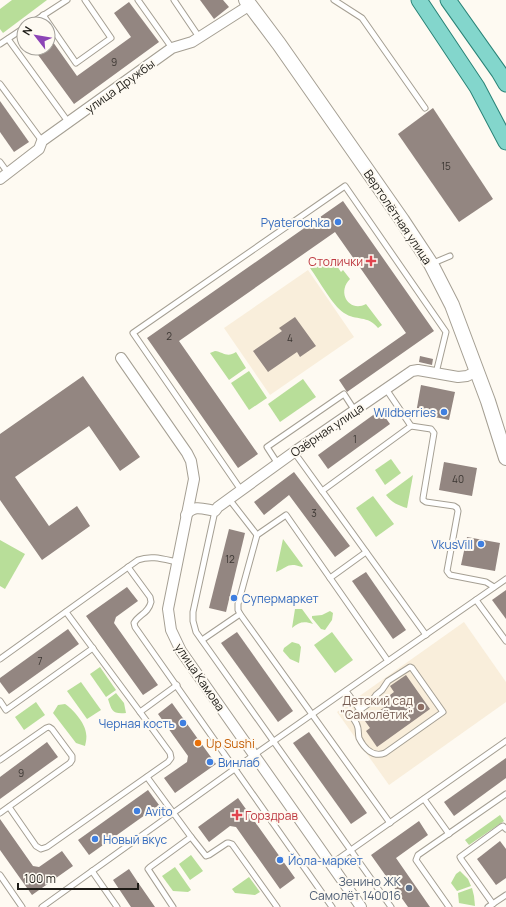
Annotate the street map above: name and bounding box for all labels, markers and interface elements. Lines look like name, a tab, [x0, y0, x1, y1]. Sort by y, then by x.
north arrow	[16, 16, 56, 56]
text: N	[19, 23, 36, 38]
street label: улица Дружбы	[82, 55, 158, 117]
house number: 9	[111, 55, 117, 69]
house number: 15	[441, 159, 451, 173]
street label: Вертолётная улица	[360, 166, 436, 268]
place label: Pyaterochka	[261, 214, 330, 231]
marker: Pyaterochka	[333, 217, 343, 227]
place label: Столички	[308, 253, 363, 270]
marker: Столички	[366, 256, 376, 266]
house number: 2	[166, 329, 172, 343]
house number: 4	[287, 331, 293, 345]
street label: Озёрная улица	[287, 399, 367, 461]
place label: Wildberries	[373, 404, 436, 421]
marker: Wildberries	[439, 407, 449, 417]
house number: 1	[353, 432, 357, 446]
house number: 40	[452, 472, 464, 486]
house number: 3	[311, 506, 317, 520]
place label: VkusVill	[431, 536, 473, 553]
marker: VkusVill	[476, 539, 486, 549]
house number: 12	[225, 552, 235, 566]
place label: Супермаркет	[242, 590, 319, 607]
marker: Супермаркет	[229, 593, 239, 603]
street label: улица Камова	[171, 640, 229, 714]
house number: 7	[37, 654, 43, 668]
place label: Детский сад "Самолётик"	[340, 692, 413, 723]
marker: Детский сад "Самолётик"	[416, 702, 426, 712]
place label: Черная кость	[98, 715, 175, 732]
marker: Черная кость	[178, 718, 188, 728]
place label: Up Sushi	[206, 735, 255, 752]
marker: Up Sushi	[193, 738, 203, 748]
place label: Винлаб	[218, 754, 260, 771]
marker: Винлаб	[205, 757, 215, 767]
house number: 9	[18, 766, 24, 780]
place label: Avito	[145, 803, 173, 820]
marker: Avito	[132, 806, 142, 816]
place label: Горздрав	[245, 807, 298, 824]
marker: Горздрав	[232, 810, 242, 820]
place label: Новый вкус	[103, 831, 167, 848]
marker: Новый вкус	[90, 834, 100, 844]
place label: Йола-маркет	[288, 852, 363, 869]
marker: Йола-маркет	[275, 855, 285, 865]
scale bar	[18, 865, 138, 891]
text: 100 m	[24, 870, 56, 887]
place label: Зенино ЖК Самолёт 140016	[310, 873, 402, 904]
marker: Зенино ЖК Самолёт 140016	[404, 883, 414, 893]

